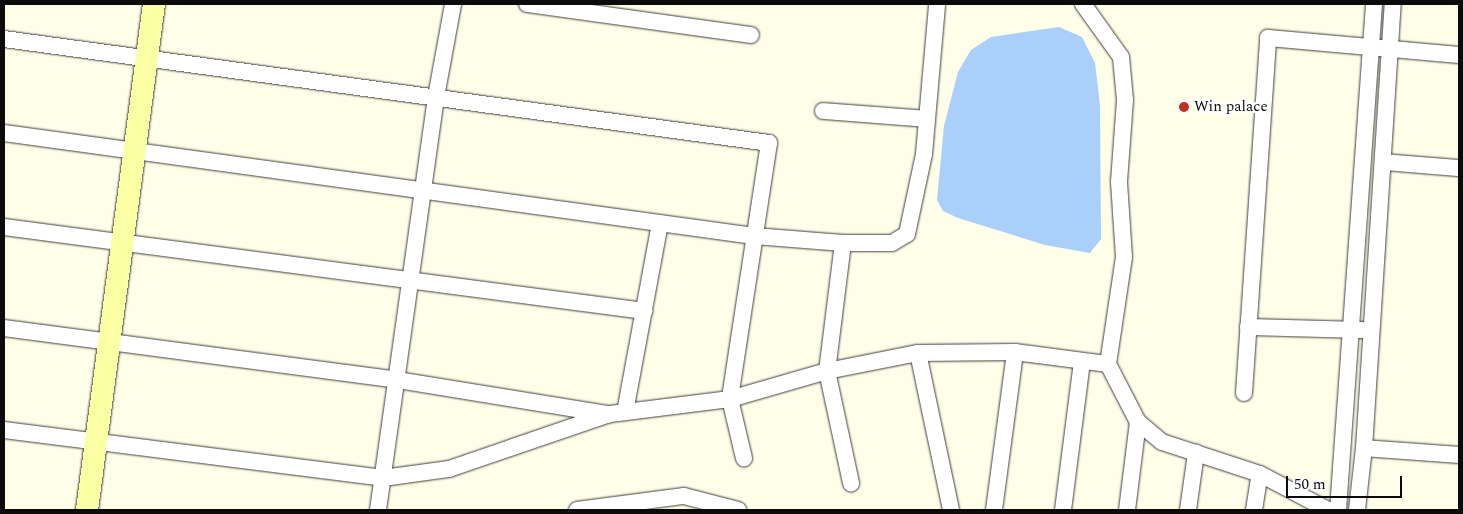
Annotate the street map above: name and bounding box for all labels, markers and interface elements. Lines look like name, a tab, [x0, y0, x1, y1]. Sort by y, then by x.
place label: Win palace	[1194, 98, 1268, 116]
marker: Win palace	[1178, 101, 1190, 113]
scale bar	[1288, 466, 1404, 498]
text: 50 m	[1294, 473, 1326, 496]

